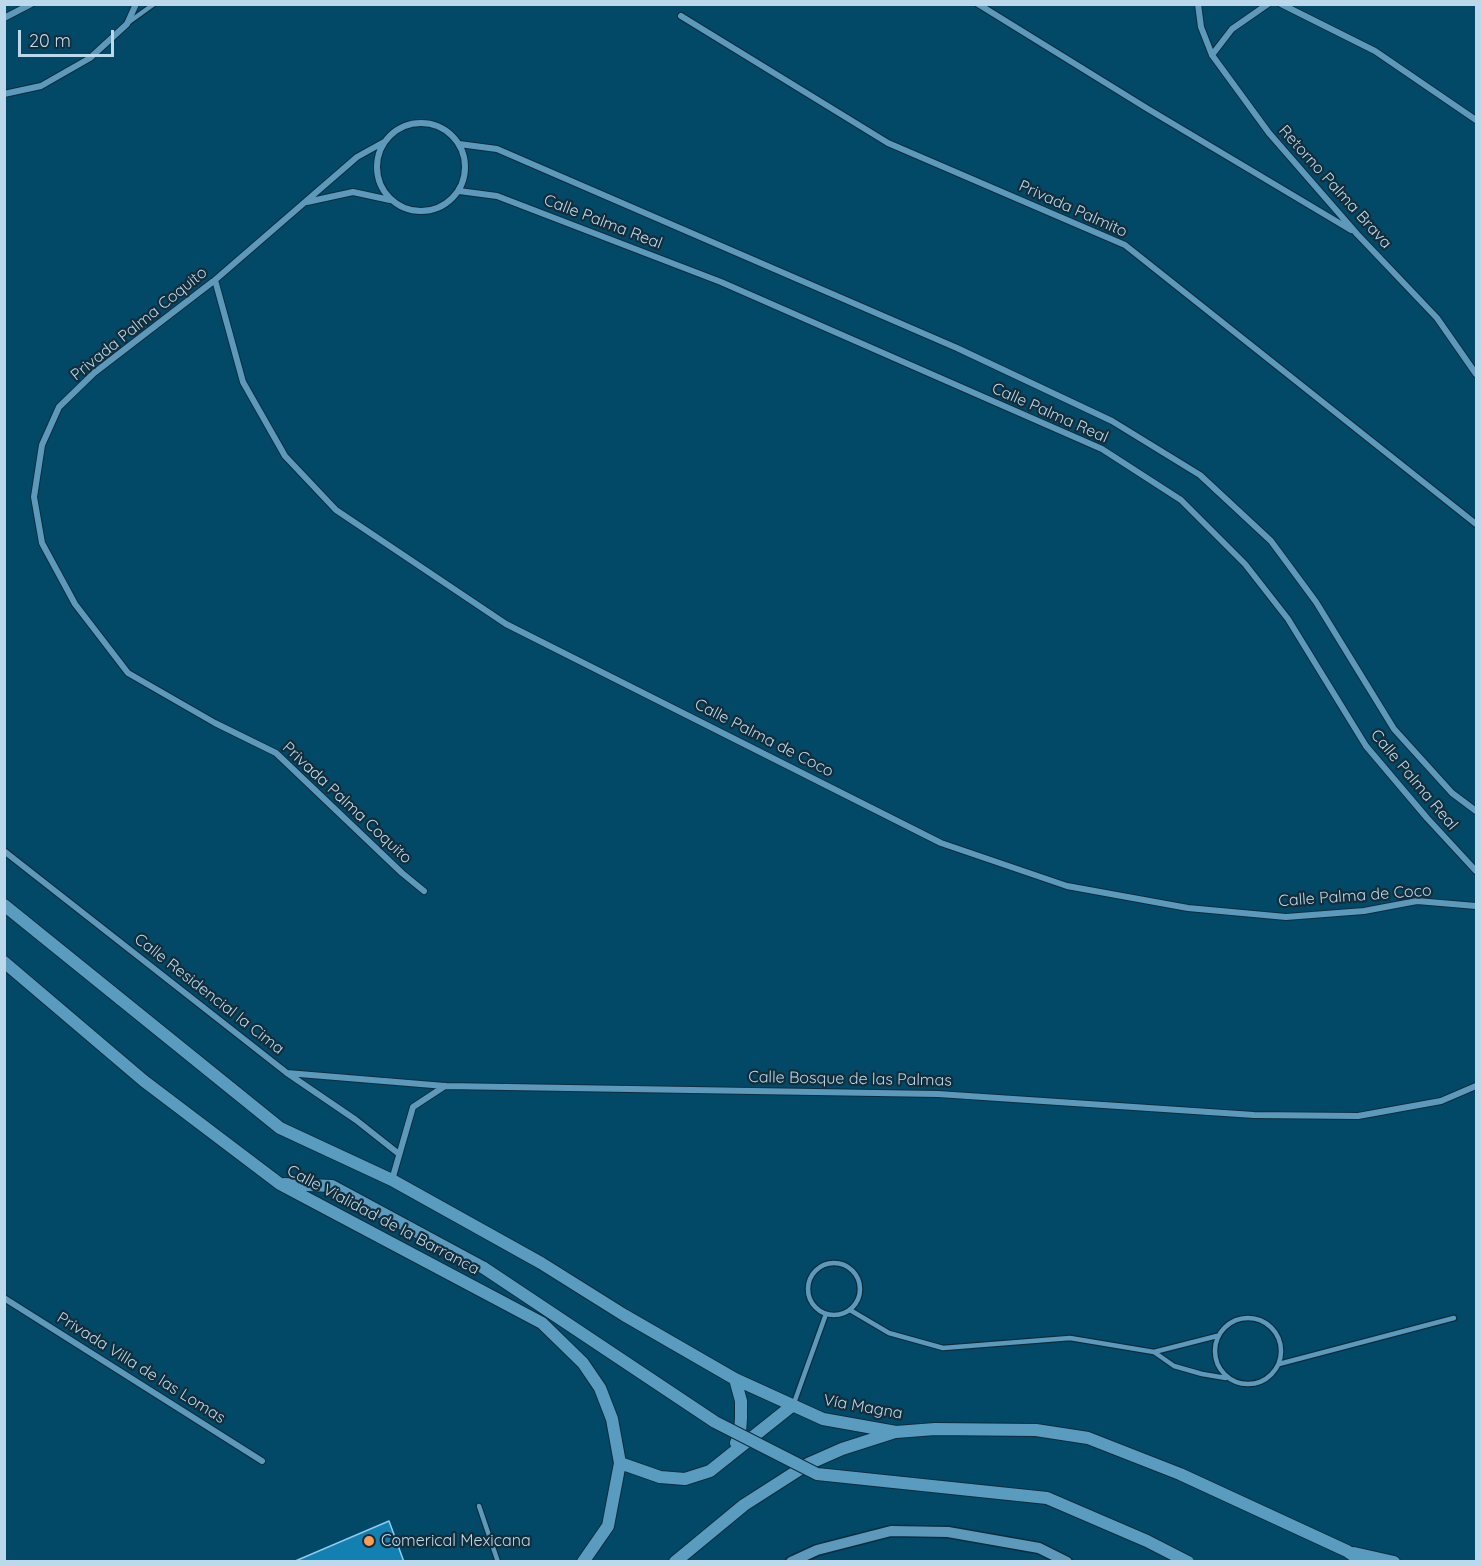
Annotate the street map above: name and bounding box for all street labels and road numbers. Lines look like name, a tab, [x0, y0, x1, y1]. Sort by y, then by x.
street label: Retorno Palma Brava	[1274, 121, 1396, 253]
street label: Privada Palmito	[1016, 176, 1130, 242]
street label: Calle Palma Real	[541, 191, 665, 253]
street label: Privada Palma Coquito	[67, 263, 211, 385]
street label: Calle Palma Real	[989, 379, 1111, 447]
street label: Calle Palma de Coco	[691, 695, 837, 781]
street label: Calle Palma Real	[1366, 726, 1462, 834]
street label: Privada Palma Coquito	[278, 738, 416, 868]
street label: Calle Palma de Coco	[1278, 881, 1432, 911]
street label: Calle Residencial la Cima	[130, 930, 288, 1058]
street label: Calle Bosque de las Palmas	[748, 1068, 952, 1090]
street label: Calle Vialidad de la Barranca	[284, 1161, 482, 1279]
street label: Privada Villa de las Lomas	[53, 1308, 229, 1428]
street label: Vía Magna	[822, 1391, 904, 1423]

